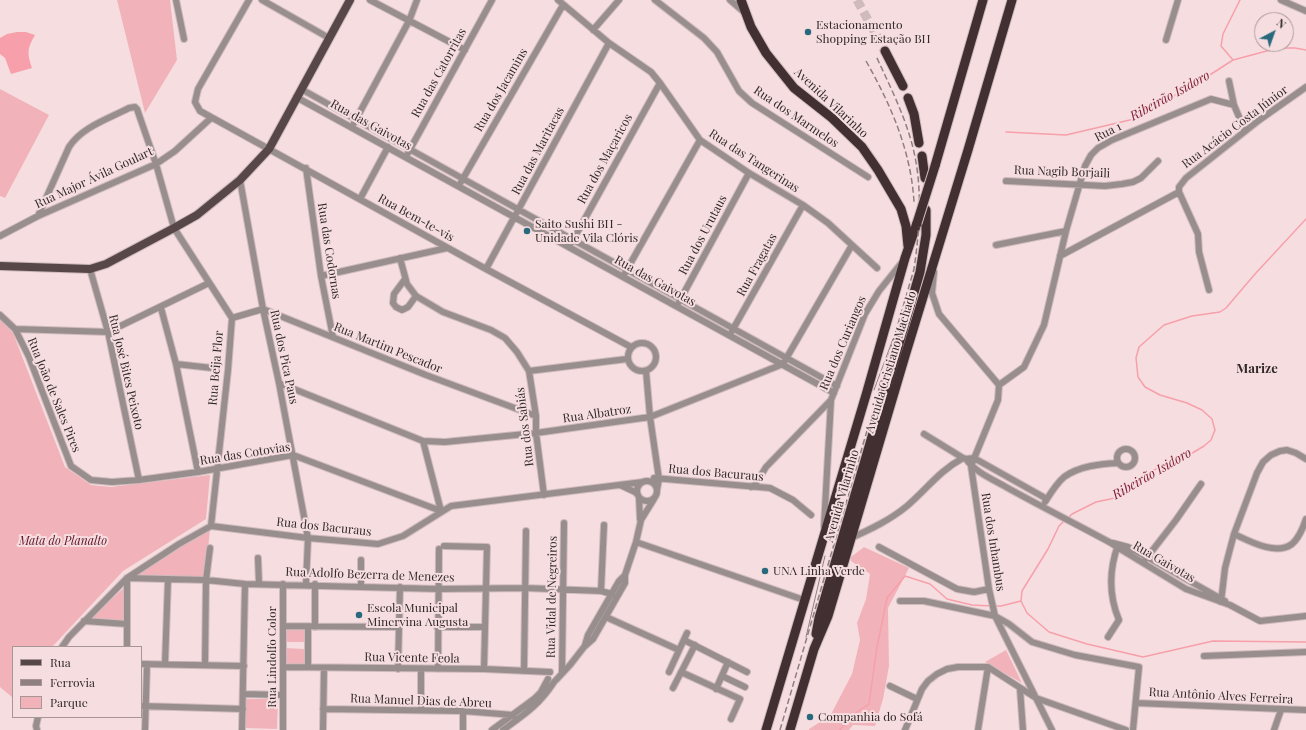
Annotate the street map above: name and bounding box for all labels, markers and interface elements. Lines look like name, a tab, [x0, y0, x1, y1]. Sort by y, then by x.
north arrow	[1254, 12, 1294, 52]
text: N	[1274, 15, 1289, 32]
place label: Estacionamento Shopping Estação BH	[816, 18, 931, 46]
street label: Rua das Catorritas	[408, 26, 470, 120]
marker: Estacionamento Shopping Estação BH	[803, 27, 813, 37]
street label: Rua dos Jacamins	[471, 46, 531, 134]
street label: Avenida Vilarinho	[791, 65, 871, 141]
water label: Ribeirão Isidoro	[1127, 68, 1213, 124]
street label: Rua dos Marmelos	[751, 83, 841, 151]
street label: Rua Acácio Costa Júnior	[1179, 83, 1291, 171]
street label: Rua das Gaivotas	[328, 97, 414, 153]
street label: Rua das Maritacas	[509, 105, 567, 197]
street label: Rua dos Maçaricos	[574, 112, 636, 206]
street label: Rua 1	[1092, 119, 1124, 145]
street label: Rua das Tangerinas	[706, 126, 802, 196]
street label: Rua Major Ávila Goulart	[33, 144, 155, 212]
street label: Rua Nagib Borjaili	[1014, 163, 1110, 181]
street label: Rua Bem-te-vis	[375, 191, 457, 245]
street label: Rua dos Urutaus	[676, 193, 730, 277]
street label: Rua das Codornas	[314, 202, 344, 300]
place label: Saito Sushi BH - Unidade Vila Clóris	[535, 217, 638, 245]
marker: Saito Sushi BH - Unidade Vila Clóris	[522, 226, 532, 236]
street label: Rua Fragatas	[734, 231, 780, 299]
street label: Rua das Gaivotas	[612, 253, 698, 309]
street label: Avenida Cristiano Machado	[863, 289, 919, 435]
street label: Rua dos Curiangos	[817, 294, 869, 392]
street label: Rua dos Pica Paus	[267, 308, 301, 406]
street label: Rua José Bites Peixoto	[106, 313, 146, 431]
street label: Rua Martim Pescador	[332, 320, 444, 376]
street label: Rua Beija Flor	[206, 330, 226, 406]
street label: Rua João de Sales Pires	[24, 335, 84, 455]
district label: Marize	[1236, 361, 1278, 377]
street label: Rua dos Sabiás	[513, 387, 537, 467]
street label: Rua Albatroz	[562, 402, 632, 426]
street label: Rua das Cotovias	[199, 440, 291, 468]
water label: Ribeirão Isidoro	[1110, 445, 1194, 503]
street label: Avenida Vilarinho	[822, 448, 862, 544]
street label: Rua dos Bacuraus	[668, 462, 764, 484]
street label: Rua dos Inhambus	[978, 492, 1008, 592]
street label: Rua dos Bacuraus	[276, 515, 372, 539]
park label: Mata do Planalto	[19, 534, 107, 548]
street label: Rua Vidal de Negreiros	[544, 536, 560, 658]
street label: Rua Gaivotas	[1130, 538, 1198, 586]
place label: UNA Linha Verde	[773, 564, 865, 578]
street label: Rua Adolfo Bezerra de Menezes	[285, 565, 455, 585]
marker: UNA Linha Verde	[760, 566, 770, 576]
place label: Escola Municipal Minervina Augusta	[367, 601, 468, 629]
street label: Rua Lindolfo Color	[265, 606, 279, 708]
marker: Escola Municipal Minervina Augusta	[354, 610, 364, 620]
legend	[12, 646, 142, 718]
street label: Rua Vicente Feola	[364, 650, 460, 666]
text: Rua	[50, 654, 71, 670]
text: Ferrovia	[50, 674, 95, 690]
street label: Rua Antônio Alves Ferreira	[1148, 685, 1294, 707]
street label: Rua Manuel Dias de Abreu	[350, 691, 492, 711]
text: Parque	[50, 694, 88, 710]
place label: Companhia do Sofá	[818, 710, 923, 724]
marker: Companhia do Sofá	[805, 712, 815, 722]

